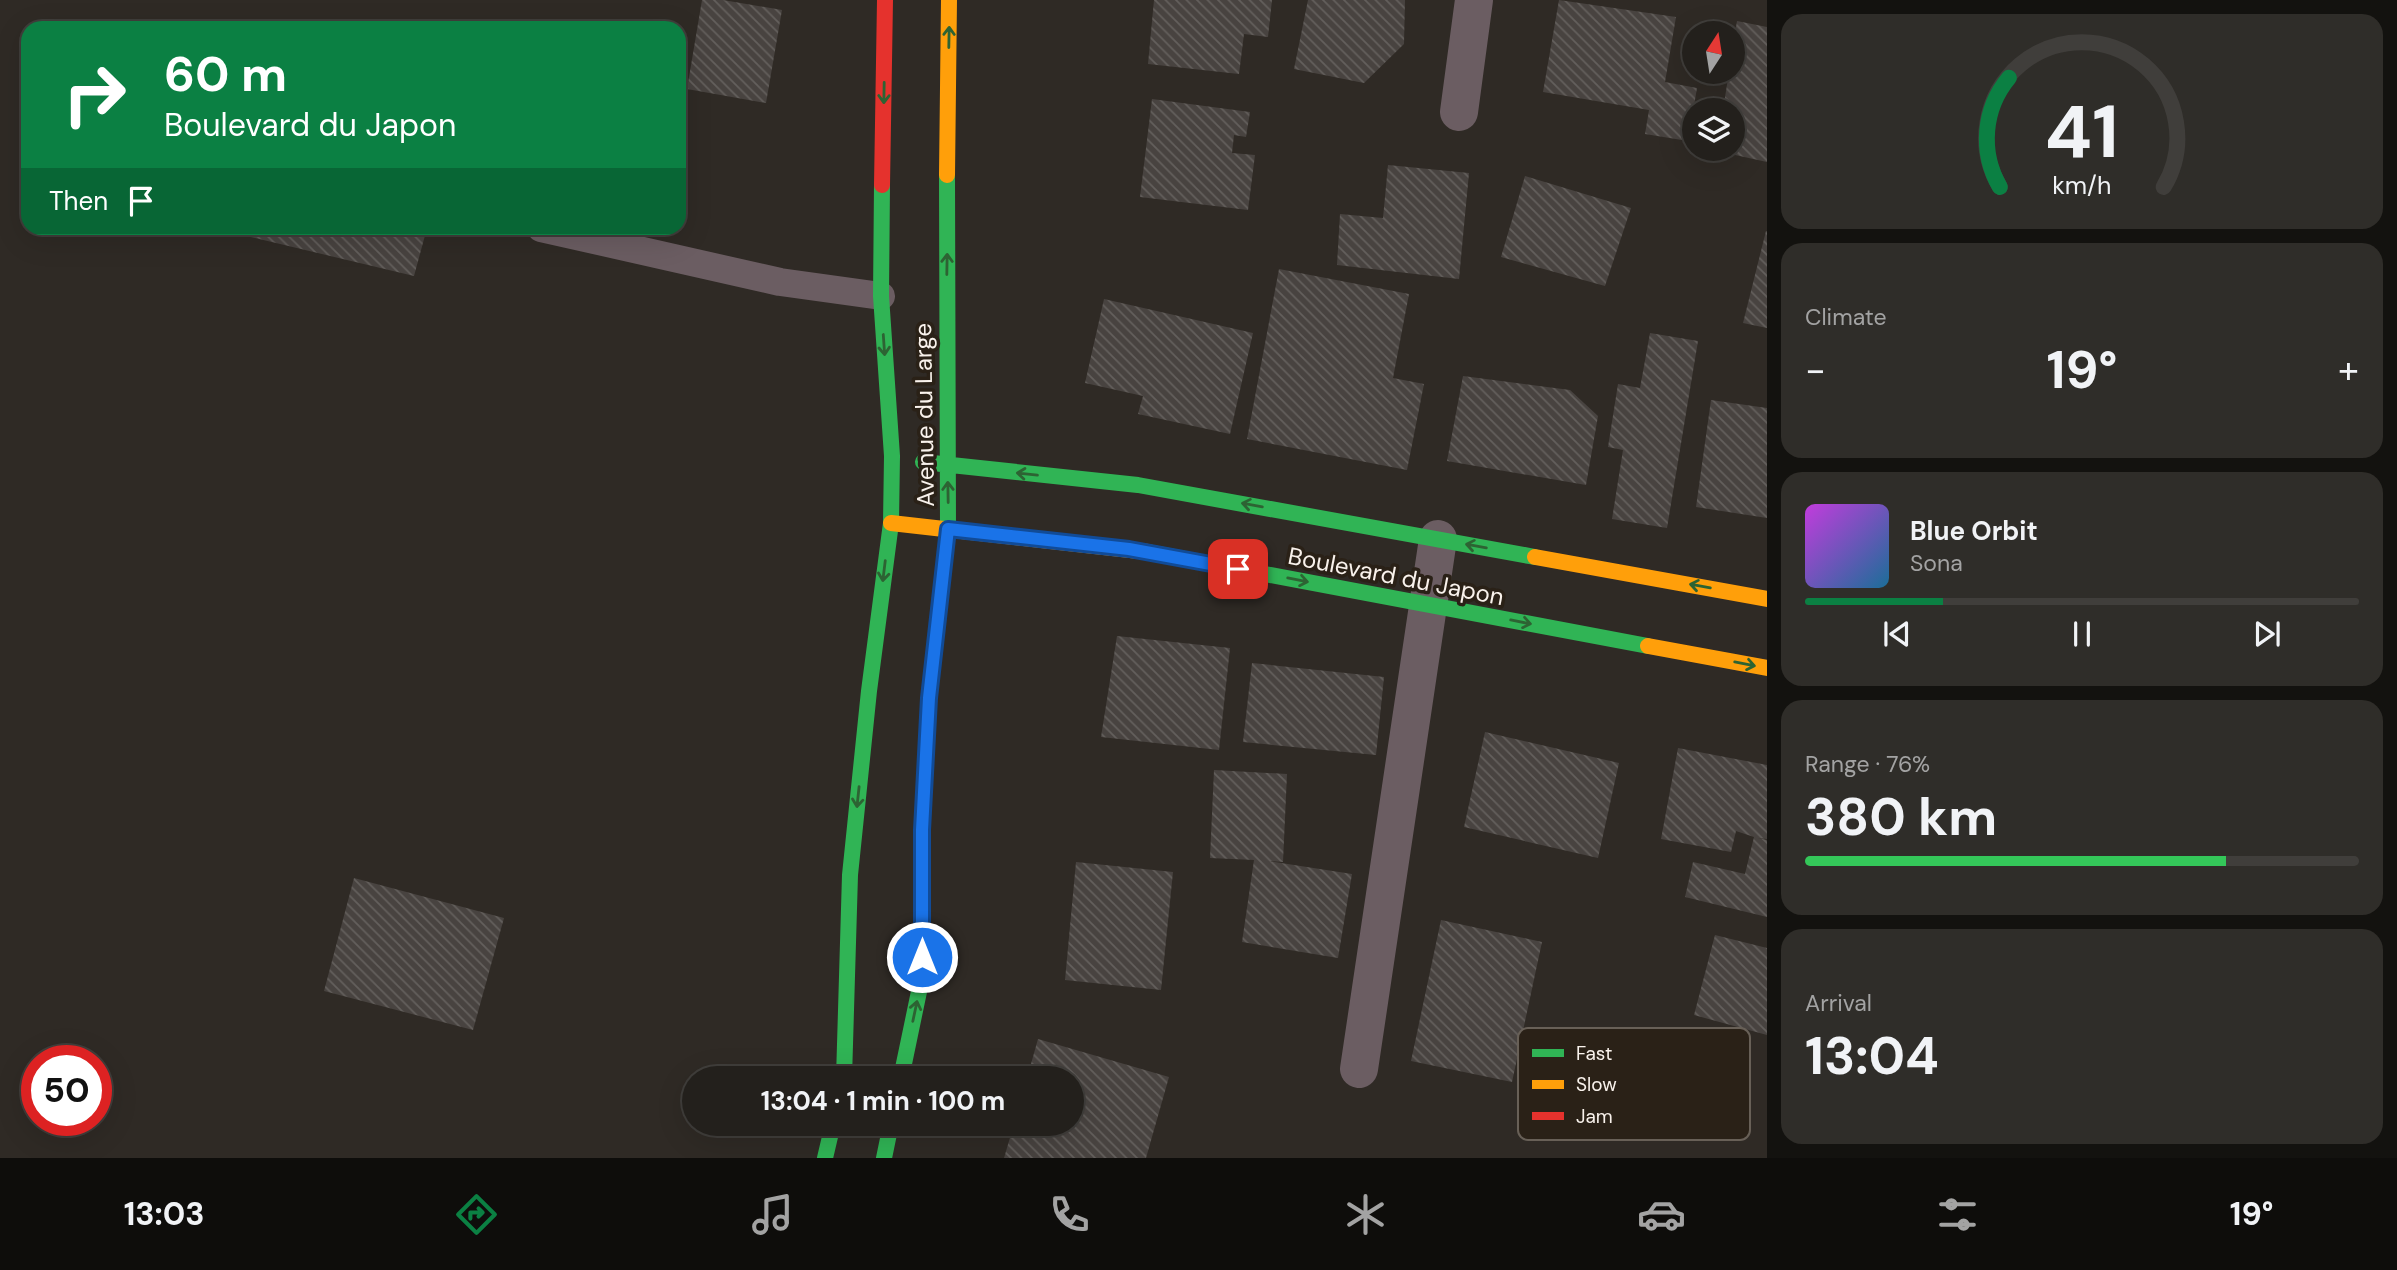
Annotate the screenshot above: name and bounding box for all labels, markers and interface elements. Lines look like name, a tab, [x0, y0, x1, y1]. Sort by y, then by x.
north arrow	[1682, 21, 1745, 84]
map controls	[1682, 21, 1745, 161]
one-way arrow	[942, 25, 956, 48]
text: 60 m	[164, 42, 287, 106]
icon: right	[49, 49, 140, 140]
one-way arrow	[877, 81, 891, 104]
text: 41	[2045, 86, 2119, 181]
button: layers	[1682, 98, 1745, 161]
text: Boulevard du Japon	[164, 104, 456, 146]
text: km/h	[2052, 169, 2112, 202]
icon: arrive	[122, 182, 160, 220]
text: Then	[49, 184, 108, 218]
one-way arrow	[940, 253, 954, 276]
text: Climate	[1805, 302, 1887, 332]
street label: Avenue du Large	[907, 323, 941, 507]
one-way arrow	[878, 333, 891, 356]
text: 19°	[2047, 336, 2117, 404]
text: −	[1805, 345, 1826, 395]
text: +	[2338, 345, 2359, 395]
one-way arrow	[1016, 467, 1039, 480]
one-way arrow	[941, 480, 954, 503]
one-way arrow	[1241, 498, 1264, 512]
text: Blue Orbit	[1910, 514, 2038, 548]
pin	[1208, 539, 1268, 599]
one-way arrow	[1465, 539, 1488, 552]
street label: Boulevard du Japon	[1285, 540, 1507, 612]
text: Sona	[1910, 548, 1963, 578]
icon: arrive	[1219, 550, 1257, 588]
one-way arrow	[878, 560, 891, 582]
one-way arrow	[1286, 574, 1309, 588]
one-way arrow	[1689, 579, 1712, 593]
icon: previous	[1878, 615, 1916, 653]
icon: pause	[2063, 615, 2101, 653]
icon: next	[2248, 615, 2286, 653]
one-way arrow	[1509, 616, 1532, 629]
one-way arrow	[1733, 657, 1756, 671]
text: Range · 76%	[1805, 749, 1930, 779]
text: 380 km	[1805, 783, 1997, 851]
one-way arrow	[851, 786, 864, 808]
position arrow	[885, 920, 959, 994]
text: Arrival	[1805, 988, 1872, 1018]
one-way arrow	[909, 1000, 923, 1023]
text: 13:04	[1805, 1022, 1939, 1090]
legend	[1518, 1028, 1750, 1140]
text: Fast	[1576, 1041, 1612, 1066]
speed limit sign: 50	[21, 1045, 112, 1136]
text: Slow	[1576, 1072, 1617, 1097]
text: 13:04 · 1 min · 100 m	[761, 1084, 1005, 1118]
text: Jam	[1576, 1104, 1613, 1129]
icon: directions	[452, 1190, 501, 1239]
icon: music	[748, 1190, 797, 1239]
icon: phone	[1045, 1190, 1094, 1239]
icon: climate	[1341, 1190, 1390, 1239]
icon: car	[1637, 1190, 1686, 1239]
icon: filters	[1933, 1190, 1982, 1239]
text: 13:03	[124, 1193, 205, 1235]
text: 19°	[2230, 1193, 2273, 1235]

